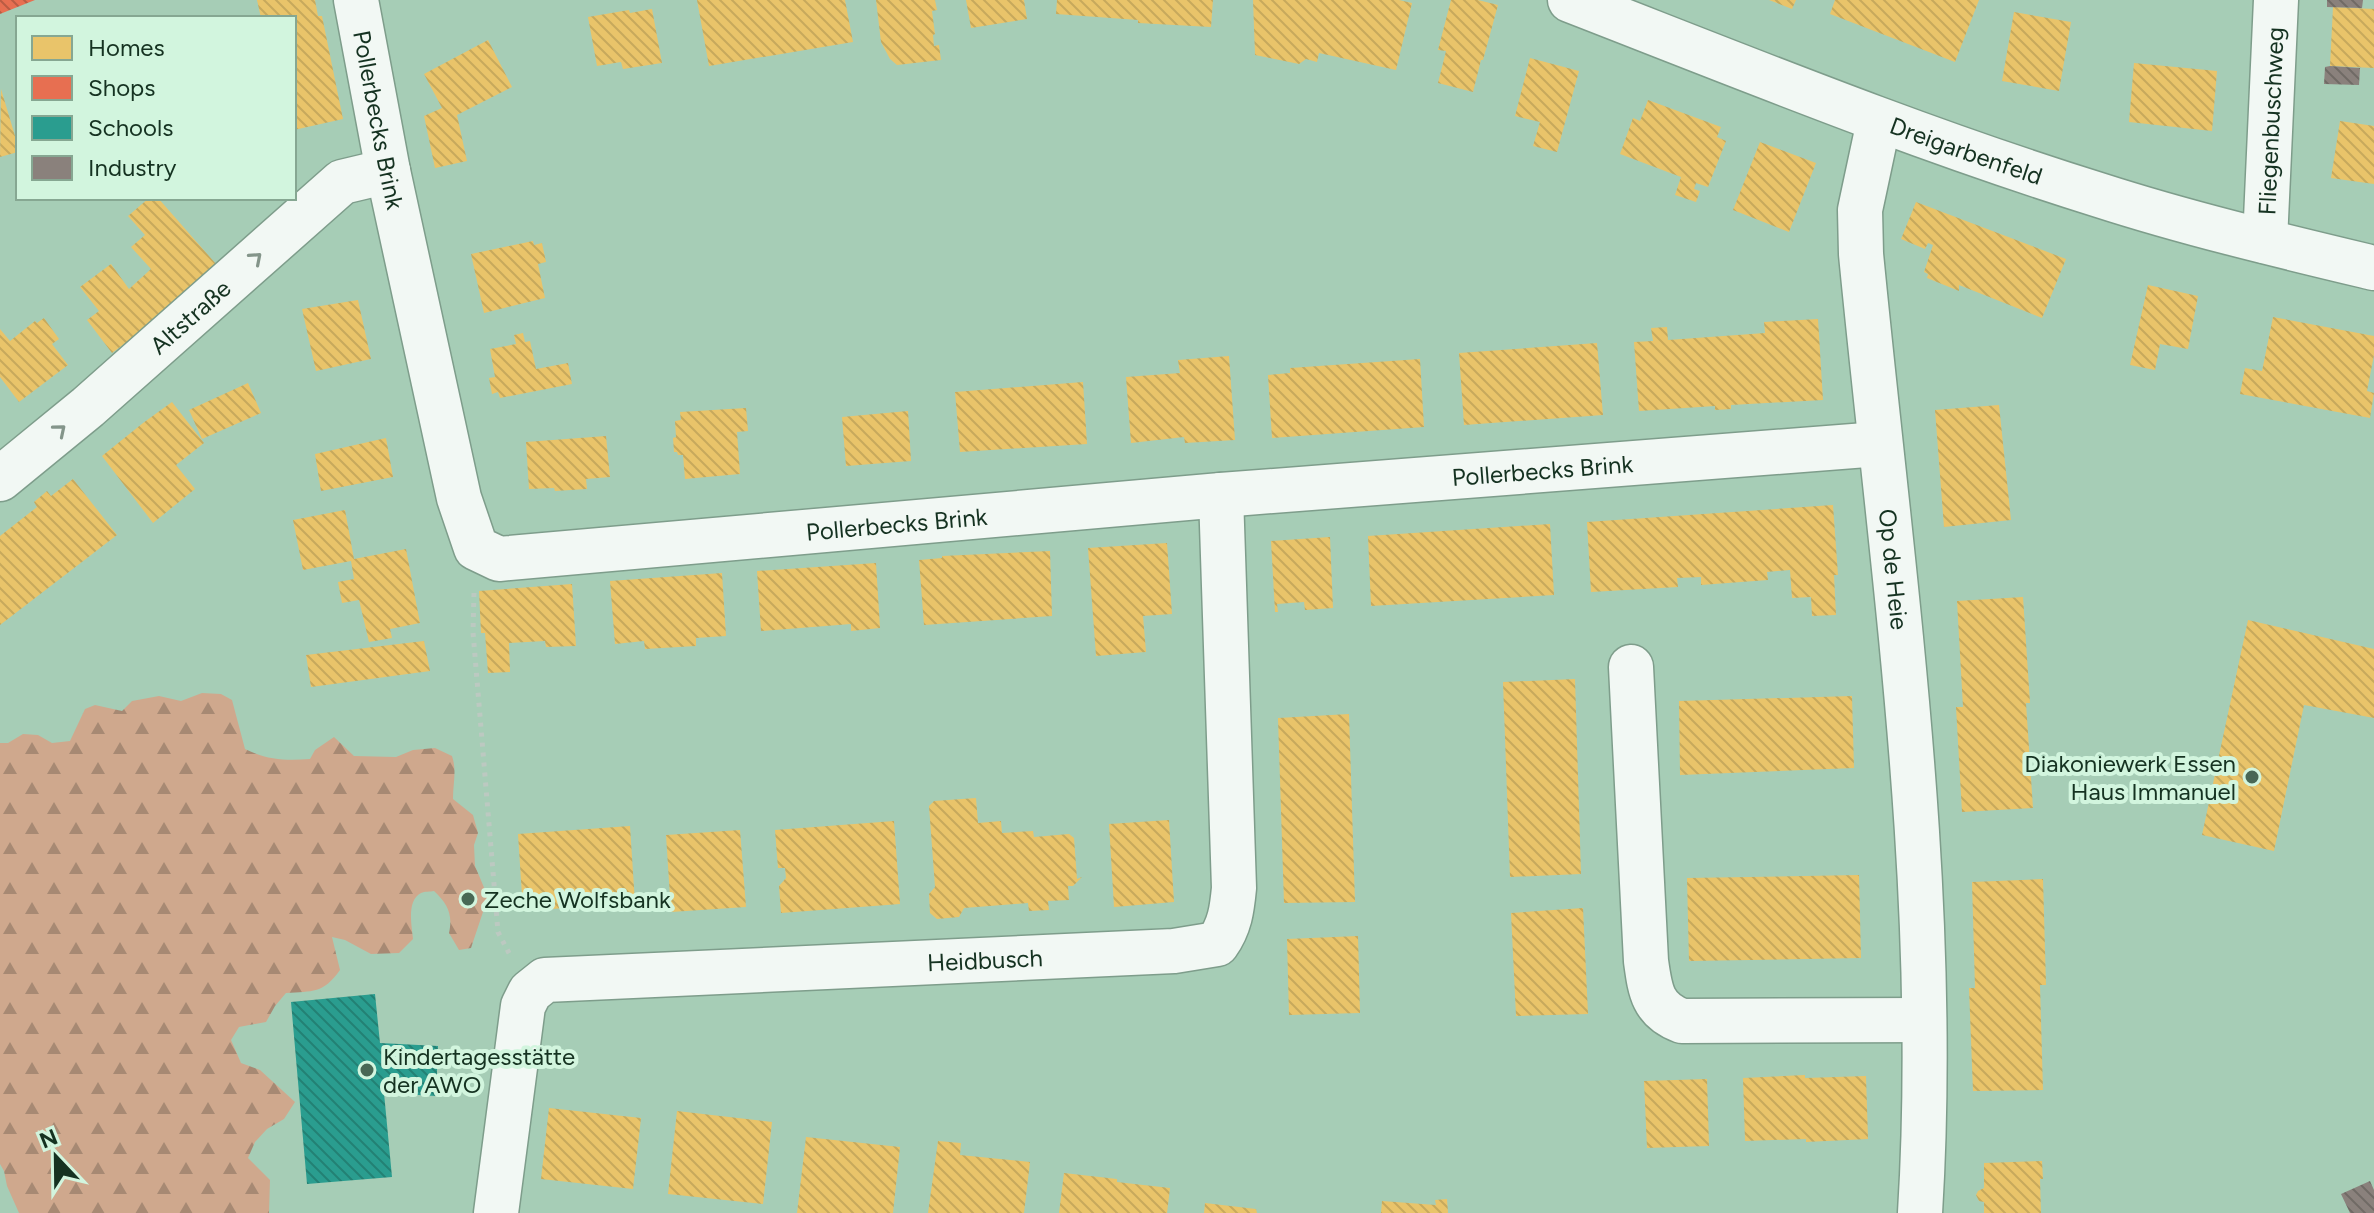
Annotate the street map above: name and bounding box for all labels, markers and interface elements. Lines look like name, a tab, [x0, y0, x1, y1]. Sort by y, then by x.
legend	[16, 16, 296, 200]
street label: Fliegenbuschweg	[2252, 26, 2289, 216]
street label: Pollerbecks Brink	[347, 28, 410, 212]
text: Homes	[88, 33, 165, 62]
text: Shops	[88, 73, 155, 102]
street label: Dreigarbenfeld	[1886, 110, 2046, 190]
text: Schools	[88, 113, 173, 142]
text: Industry	[88, 153, 177, 182]
one-way arrow	[246, 254, 261, 268]
street label: Altstraße	[144, 273, 236, 360]
one-way arrow	[51, 425, 66, 440]
street label: Pollerbecks Brink	[1451, 449, 1634, 492]
street label: Pollerbecks Brink	[805, 501, 989, 546]
street label: Op de Heie	[1873, 507, 1915, 631]
place label: Diakoniewerk Essen Haus Immanuel	[2024, 749, 2236, 806]
marker: Diakoniewerk Essen Haus Immanuel	[2243, 768, 2261, 786]
place label: Zeche Wolfsbank	[484, 885, 671, 914]
marker: Zeche Wolfsbank	[459, 890, 477, 908]
street label: Heidbusch	[926, 943, 1043, 977]
place label: Kindertagesstätte der AWO	[383, 1042, 575, 1099]
marker: Kindertagesstätte der AWO	[358, 1061, 376, 1079]
north arrow	[16, 1117, 96, 1197]
text: N	[36, 1123, 62, 1155]

